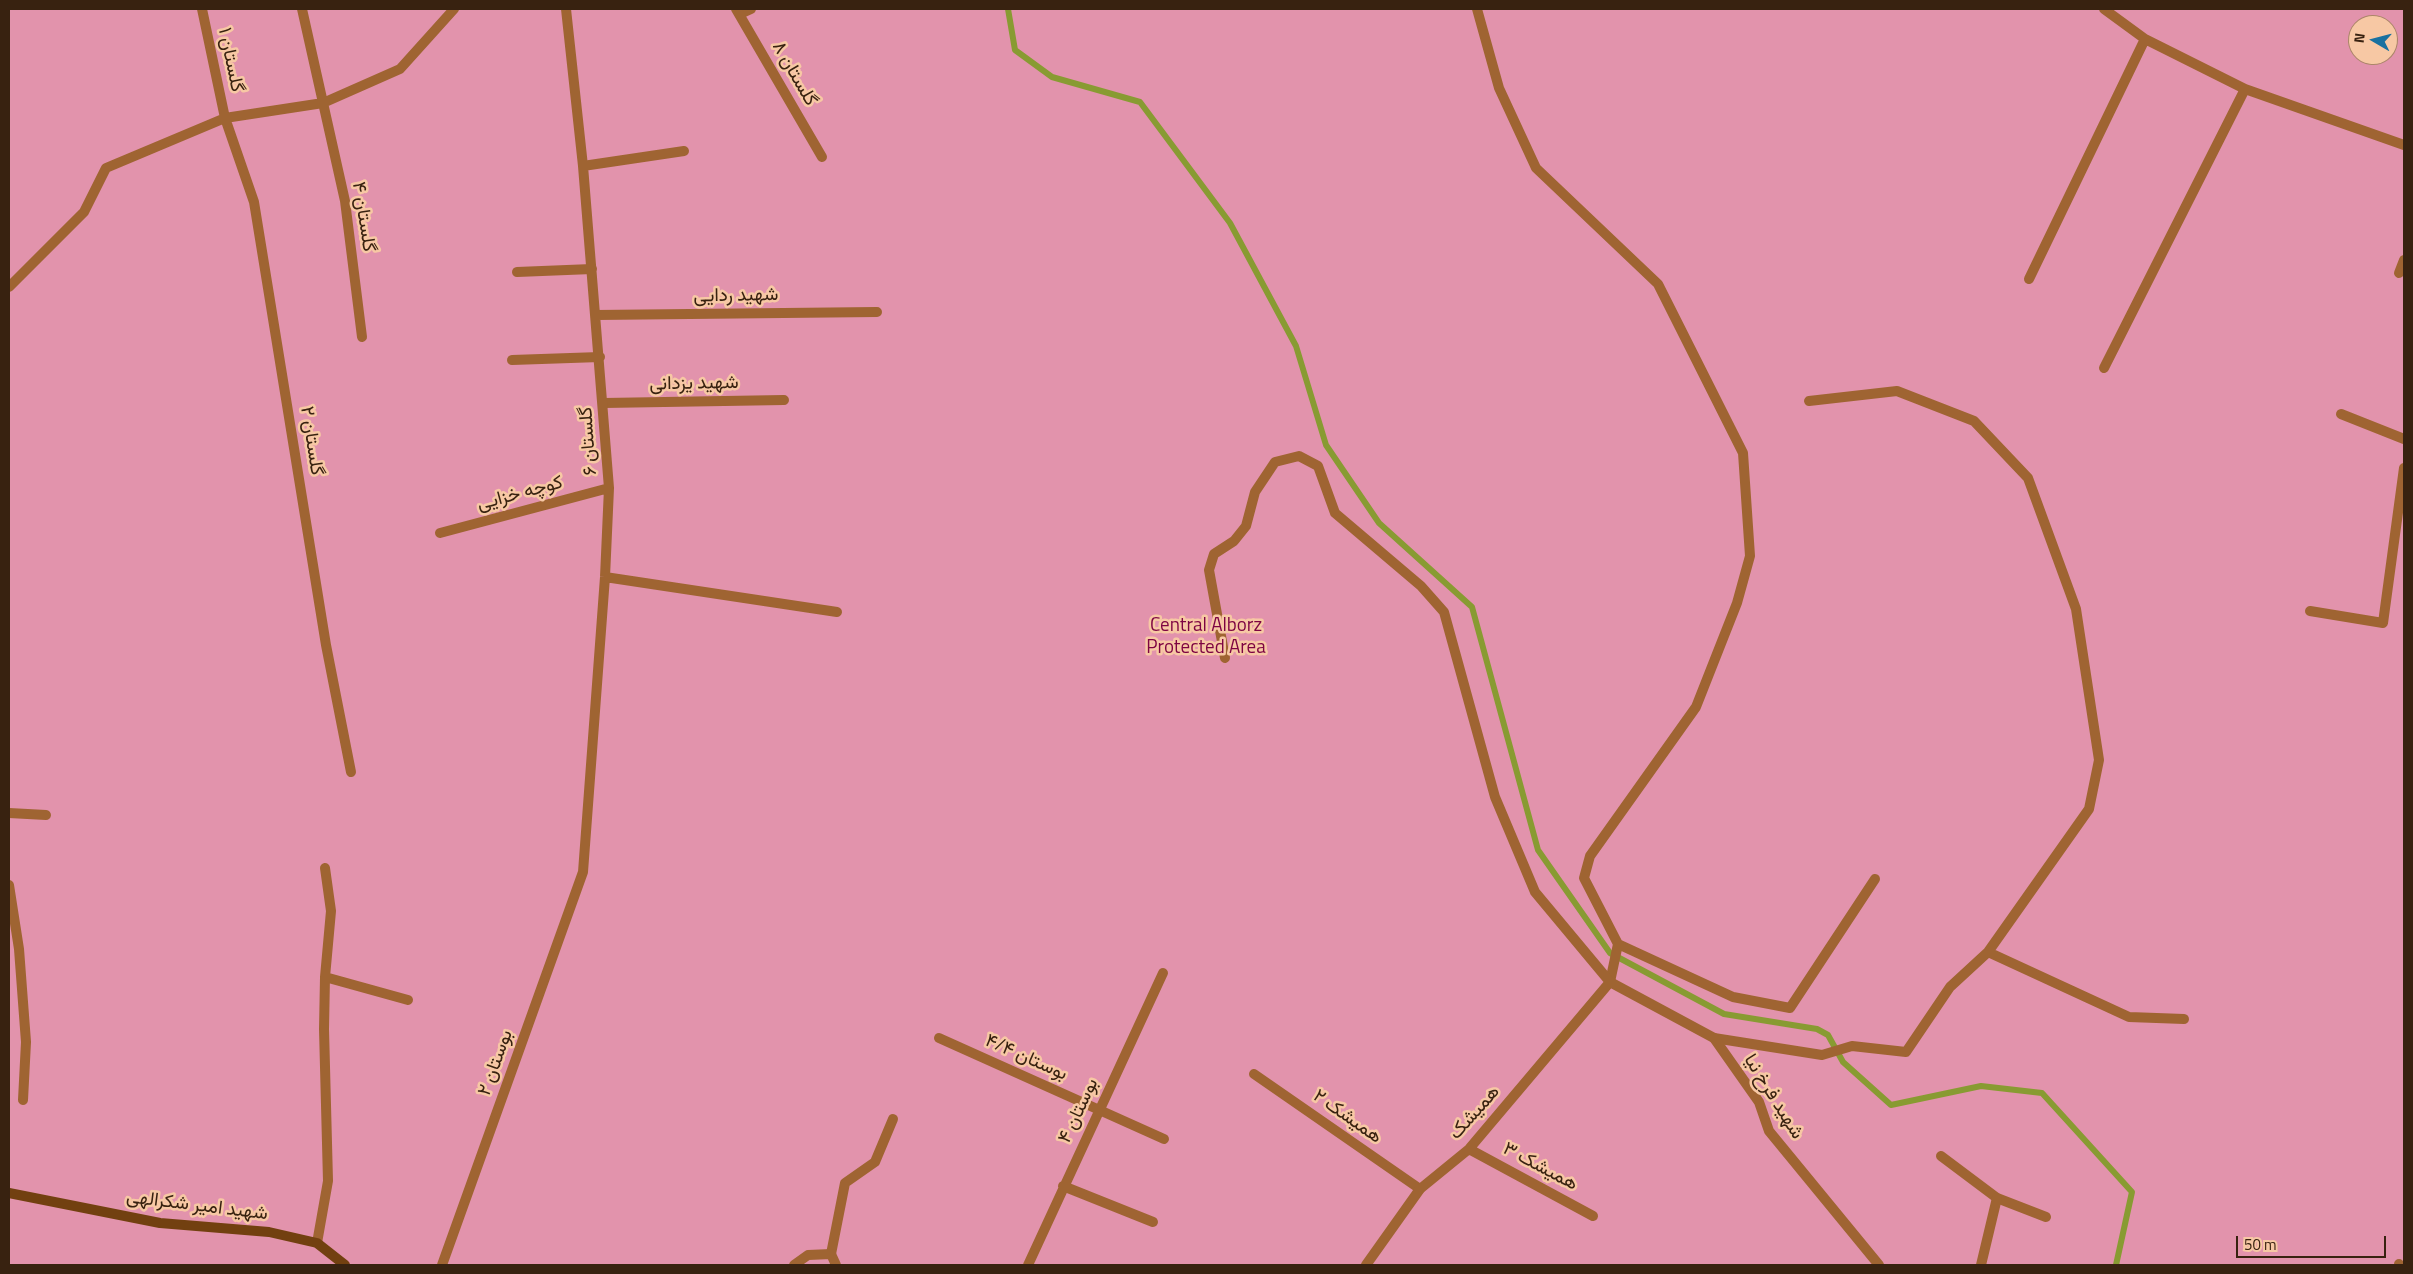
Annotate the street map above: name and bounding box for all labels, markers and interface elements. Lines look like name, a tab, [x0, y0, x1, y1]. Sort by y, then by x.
north arrow	[2348, 15, 2398, 65]
street label: گلستان ۱	[212, 26, 248, 94]
text: N	[2348, 32, 2370, 44]
street label: گلستان ۸	[766, 38, 822, 110]
street label: گلستان ۴	[346, 180, 380, 254]
street label: شهید ردایی	[693, 284, 779, 308]
street label: شهید یزدانی	[649, 372, 739, 396]
street label: گلستان ۲	[294, 405, 328, 477]
street label: گلستان ۶	[575, 406, 603, 476]
street label: کوچه خزایی	[475, 472, 565, 516]
park label: Central Alborz Protected Area	[1146, 615, 1266, 659]
street label: بوستان ۲	[474, 1027, 518, 1099]
street label: بوستان ۴/۴	[981, 1030, 1071, 1086]
street label: شهید فرخ نیا	[1738, 1050, 1808, 1144]
street label: بوستان ۴	[1054, 1075, 1104, 1147]
street label: همیشک	[1445, 1081, 1505, 1145]
street label: همیشک ۲	[1308, 1085, 1386, 1149]
street label: همیشک ۳	[1499, 1138, 1581, 1196]
street label: شهید امیر شکرالهی	[125, 1186, 269, 1226]
scale bar	[2238, 1226, 2388, 1258]
text: 50 m	[2244, 1233, 2277, 1256]

